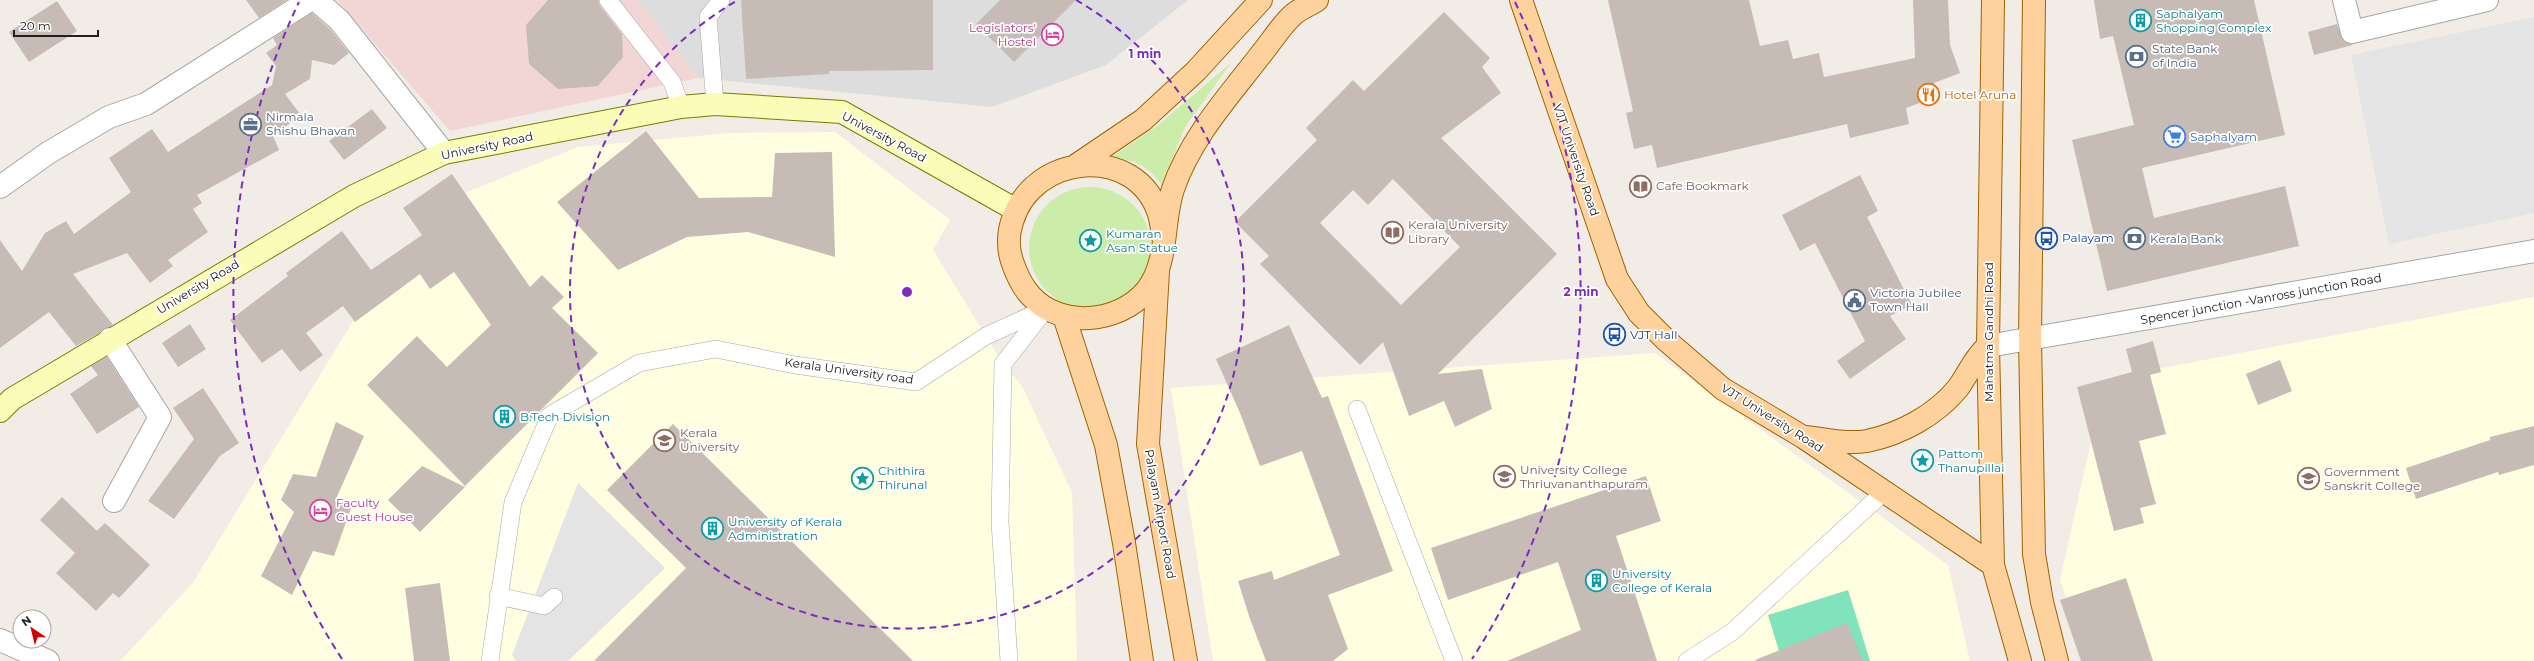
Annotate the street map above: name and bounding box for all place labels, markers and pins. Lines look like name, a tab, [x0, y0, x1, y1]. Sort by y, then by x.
place label: Saphalyam Shopping Complex	[2156, 6, 2272, 35]
building icon: Saphalyam Shopping Complex	[2128, 8, 2154, 34]
place label: Legislators' Hostel	[969, 20, 1036, 49]
hotel icon: Legislators' Hostel	[1039, 22, 1065, 48]
place label: State Bank of India	[2152, 41, 2218, 70]
bank icon: State Bank of India	[2123, 43, 2149, 69]
restaurant icon: Hotel Aruna	[1915, 82, 1941, 108]
place label: Hotel Aruna	[1944, 87, 2016, 102]
place label: Nirmala Shishu Bhavan	[266, 109, 355, 138]
office icon: Nirmala Shishu Bhavan	[237, 111, 263, 137]
supermarket icon: Saphalyam	[2162, 124, 2188, 150]
place label: Saphalyam	[2190, 129, 2257, 144]
library icon: Cafe Bookmark	[1628, 173, 1654, 199]
place label: Cafe Bookmark	[1656, 178, 1750, 193]
place label: Kerala University Library	[1408, 217, 1508, 246]
library icon: Kerala University Library	[1379, 219, 1405, 245]
bus stop icon: Palayam	[2033, 225, 2059, 251]
place label: Kumaran Asan Statue	[1106, 226, 1178, 255]
bank icon: Kerala Bank	[2122, 226, 2148, 252]
place icon: Kumaran Asan Statue	[1077, 228, 1103, 254]
place label: Palayam	[2062, 230, 2114, 245]
place label: Kerala Bank	[2150, 231, 2223, 246]
centre of rings	[900, 285, 914, 299]
place label: Victoria Jubilee Town Hall	[1870, 285, 1962, 314]
public building icon: Victoria Jubilee Town Hall	[1842, 287, 1868, 313]
bus stop icon: VJT Hall	[1602, 322, 1628, 348]
place label: VJT Hall	[1630, 327, 1677, 342]
building icon: B.Tech Division	[492, 404, 518, 430]
place label: B.Tech Division	[520, 409, 610, 424]
place label: Kerala University	[680, 425, 740, 454]
school or university icon: Kerala University	[651, 427, 677, 453]
place label: Pattom Thanupillai	[1938, 446, 2004, 475]
place icon: Pattom Thanupillai	[1910, 448, 1936, 474]
place label: University College Thriuvananthapuram	[1520, 462, 1648, 491]
place label: Chithira Thirunal	[878, 463, 928, 492]
school or university icon: University College Thriuvananthapuram	[1492, 464, 1518, 490]
place label: Government Sanskrit College	[2324, 464, 2420, 493]
place icon: Chithira Thirunal	[850, 465, 876, 491]
school or university icon: Government Sanskrit College	[2295, 466, 2321, 492]
place label: Faculty Guest House	[336, 495, 413, 524]
hotel icon: Faculty Guest House	[308, 497, 334, 523]
place label: University of Kerala Administration	[728, 514, 842, 543]
building icon: University of Kerala Administration	[700, 516, 726, 542]
place label: University College of Kerala	[1612, 566, 1712, 595]
building icon: University College of Kerala	[1584, 568, 1610, 594]

